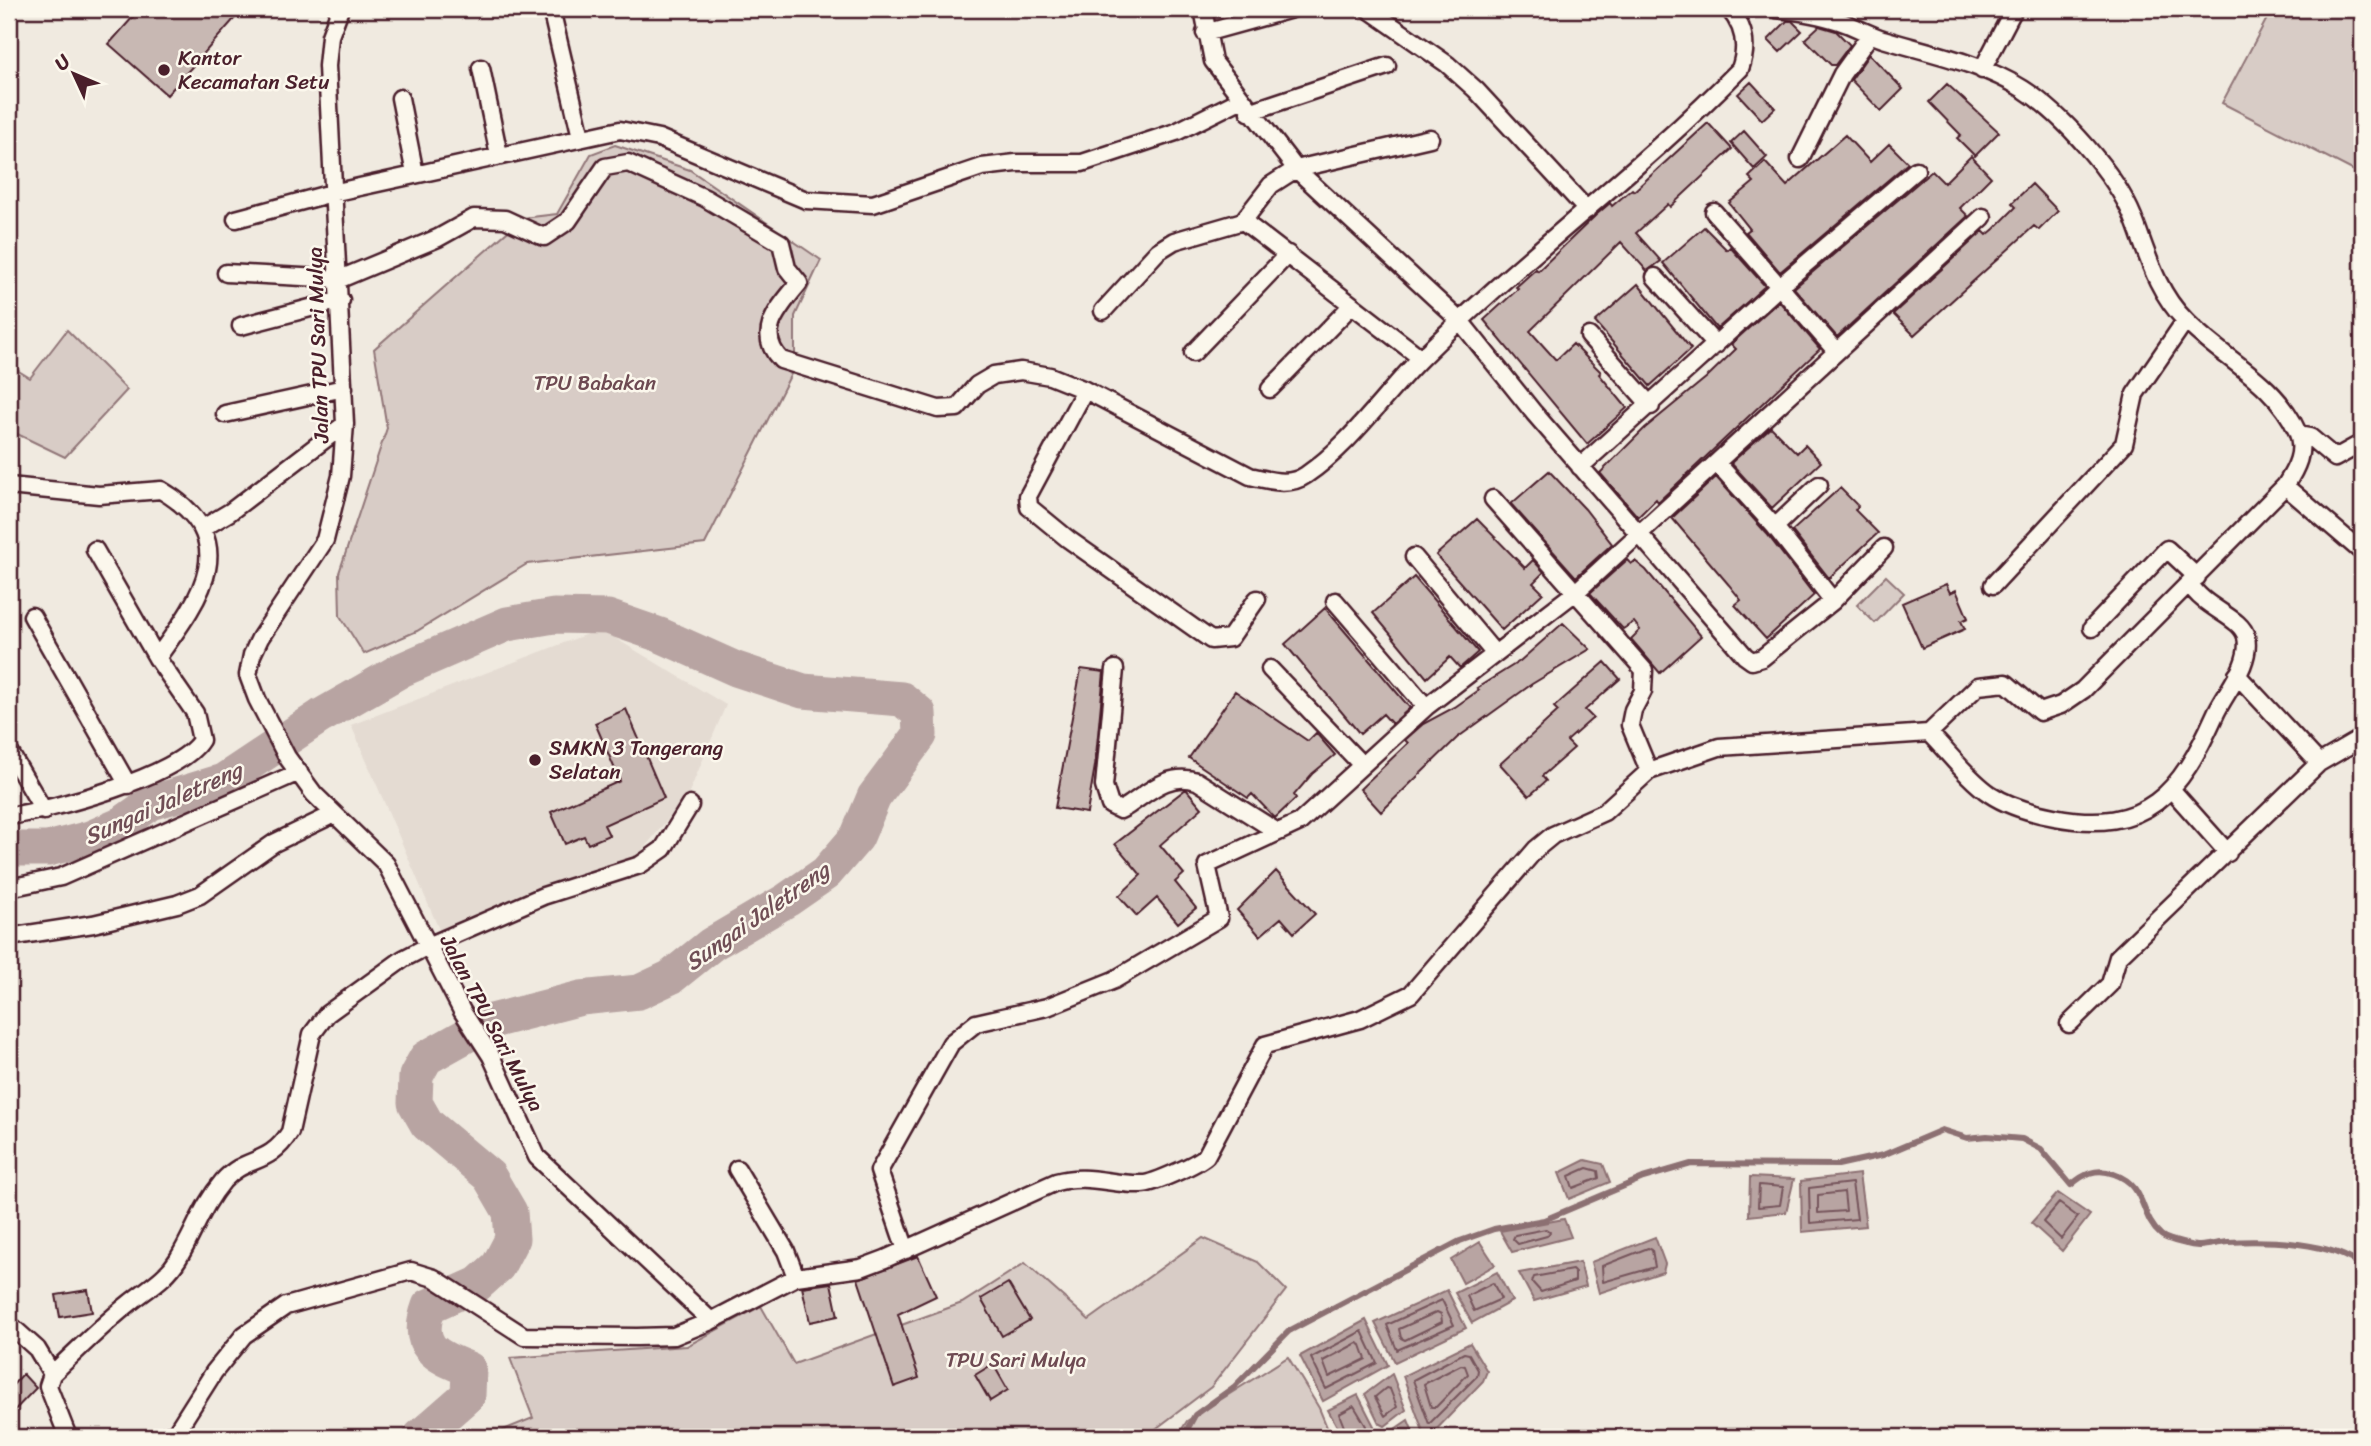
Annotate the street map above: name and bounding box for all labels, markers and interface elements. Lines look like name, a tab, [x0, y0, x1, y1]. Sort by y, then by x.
north arrow	[38, 38, 108, 108]
place label: Kantor Kecamatan Setu	[178, 39, 329, 101]
text: U	[46, 46, 79, 79]
marker: Kantor Kecamatan Setu	[156, 62, 172, 78]
street label: Jalan TPU Sari Mulya	[296, 246, 340, 445]
park label: TPU Babakan	[534, 364, 656, 402]
place label: SMKN 3 Tangerang Selatan	[549, 729, 724, 791]
water label: Sungai Jaletreng	[77, 749, 251, 857]
marker: SMKN 3 Tangerang Selatan	[527, 752, 543, 768]
water label: Sungai Jaletreng	[676, 849, 841, 982]
street label: Jalan TPU Sari Mulya	[429, 927, 555, 1119]
park label: TPU Sari Mulya	[946, 1341, 1087, 1379]

